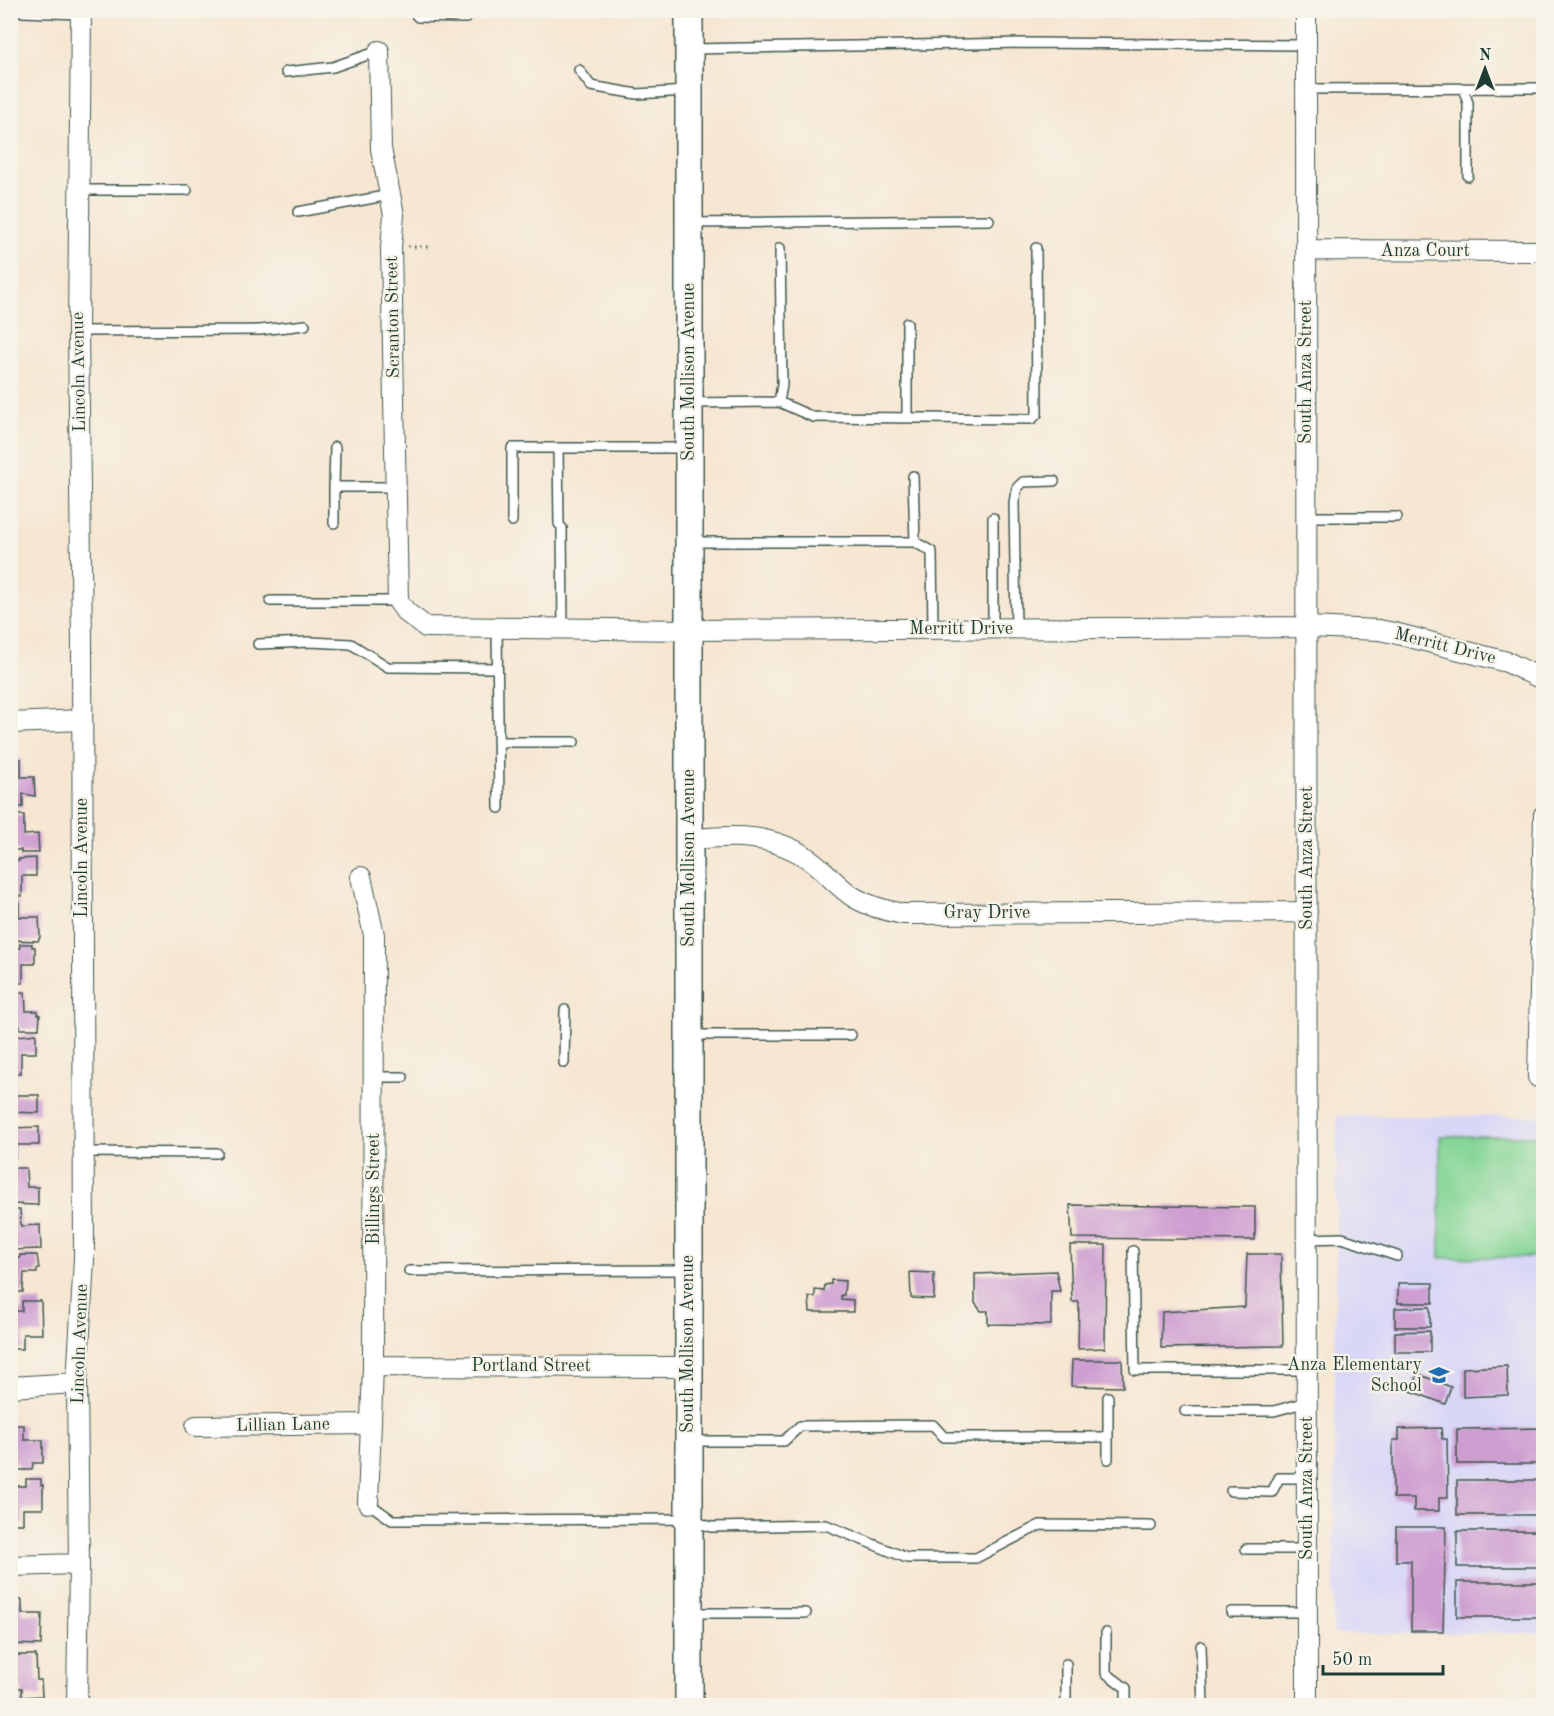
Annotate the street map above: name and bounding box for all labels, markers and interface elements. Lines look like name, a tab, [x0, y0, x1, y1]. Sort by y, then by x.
north arrow	[1455, 39, 1515, 99]
text: N	[1479, 48, 1492, 64]
street label: Anza Court	[1380, 242, 1470, 260]
street label: Scranton Street	[383, 256, 403, 378]
street label: South Mollison Avenue	[680, 283, 698, 461]
street label: South Anza Street	[1297, 300, 1315, 444]
street label: Lincoln Avenue	[69, 312, 89, 432]
street label: Merritt Drive	[909, 620, 1013, 638]
street label: Merritt Drive	[1392, 625, 1498, 667]
street label: South Mollison Avenue	[680, 769, 698, 947]
street label: South Anza Street	[1298, 786, 1316, 930]
street label: Lincoln Avenue	[73, 798, 91, 918]
street label: Gray Drive	[944, 904, 1030, 922]
street label: Billings Street	[365, 1133, 383, 1245]
street label: South Mollison Avenue	[679, 1255, 697, 1433]
street label: Lincoln Avenue	[69, 1284, 91, 1404]
place label: Anza Elementary School	[1287, 1356, 1422, 1395]
street label: Portland Street	[471, 1357, 591, 1375]
school or university icon: Anza Elementary School	[1427, 1363, 1451, 1387]
street label: Lillian Lane	[236, 1415, 330, 1435]
street label: South Anza Street	[1298, 1416, 1316, 1560]
scale bar	[1323, 1638, 1443, 1676]
text: 50 m	[1332, 1651, 1372, 1669]

